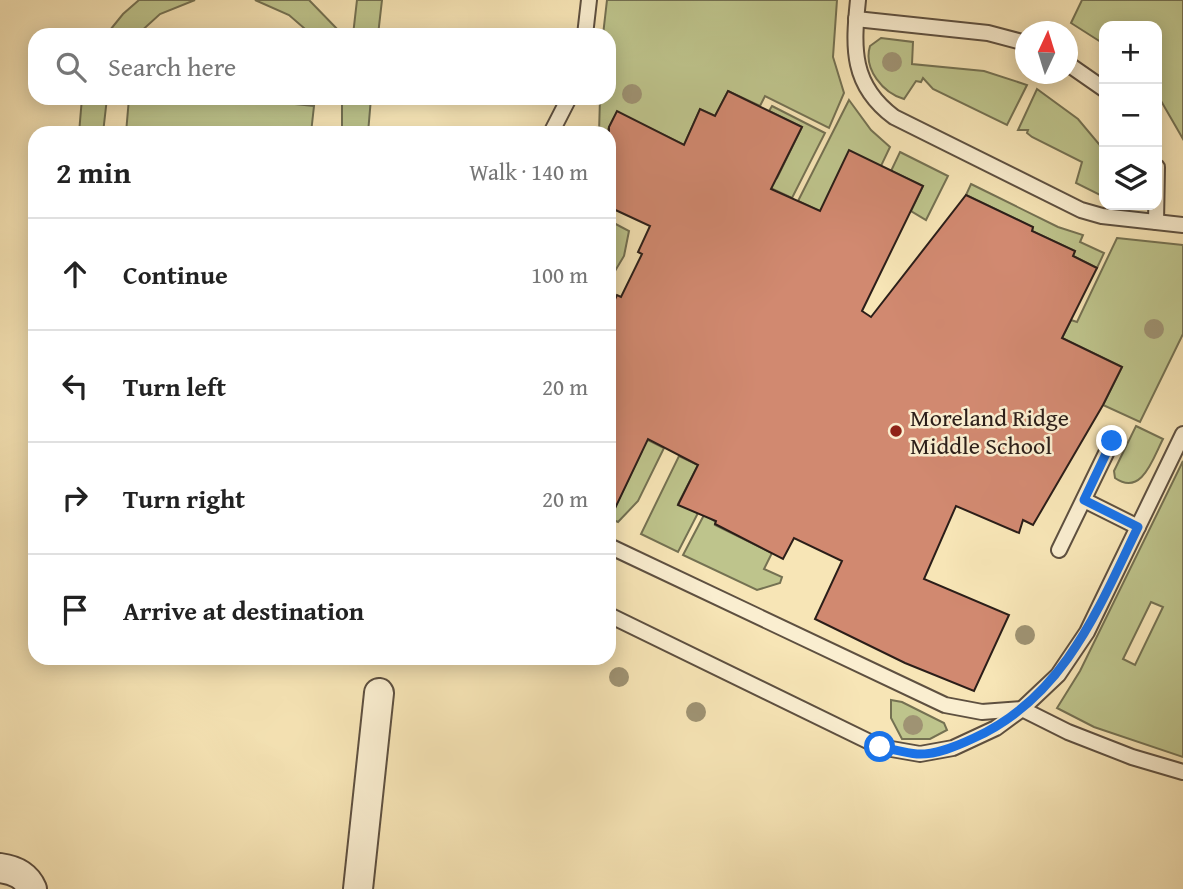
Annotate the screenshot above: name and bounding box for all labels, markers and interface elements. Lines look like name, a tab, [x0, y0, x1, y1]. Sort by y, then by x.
north arrow	[1015, 21, 1078, 84]
map controls	[1099, 21, 1162, 210]
button: +	[1099, 21, 1162, 84]
search box	[28, 28, 616, 105]
text: Search here	[108, 47, 236, 86]
icon: search	[52, 48, 90, 86]
button: −	[1099, 84, 1162, 147]
button: layers	[1099, 147, 1162, 210]
text: 2 min	[56, 150, 131, 194]
text: Walk · 140 m	[469, 155, 588, 188]
icon: ahead	[56, 255, 94, 293]
text: Continue	[123, 255, 228, 294]
text: 100 m	[531, 258, 588, 291]
icon: left	[56, 367, 94, 405]
text: Turn left	[123, 367, 226, 406]
text: 20 m	[542, 370, 588, 403]
place label: Moreland Ridge Middle School	[910, 400, 1069, 463]
marker: Moreland Ridge Middle School	[888, 423, 904, 439]
route end	[1096, 425, 1127, 456]
icon: right	[56, 479, 94, 517]
text: Turn right	[123, 479, 245, 518]
text: 20 m	[542, 482, 588, 515]
icon: arrive	[56, 591, 94, 629]
text: Arrive at destination	[123, 591, 364, 630]
route start	[864, 731, 895, 762]

